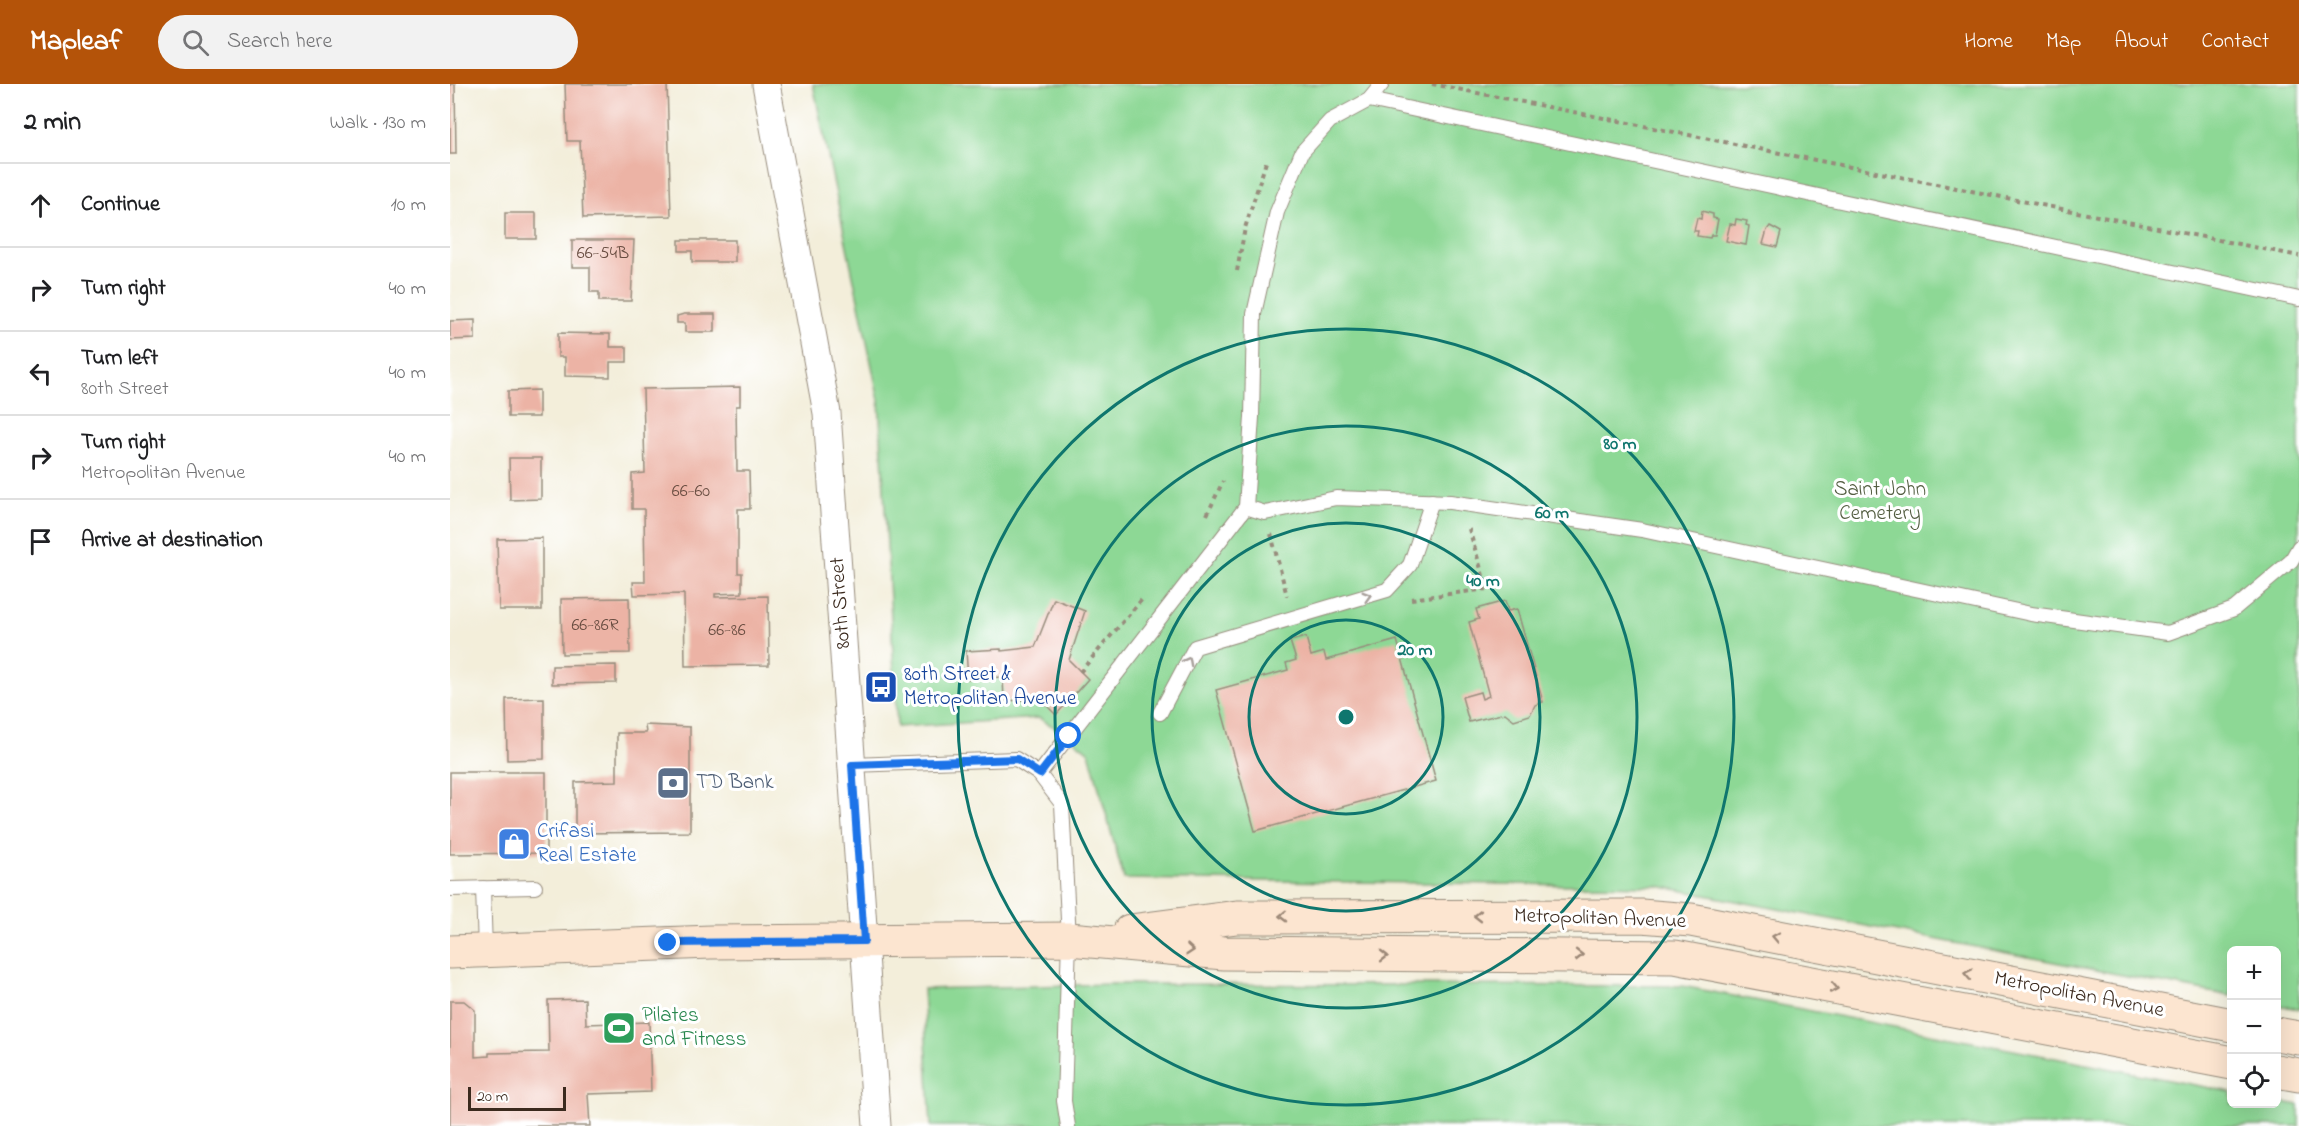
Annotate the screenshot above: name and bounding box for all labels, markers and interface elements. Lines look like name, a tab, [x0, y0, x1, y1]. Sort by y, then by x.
search box	[158, 15, 578, 69]
text: Mapleaf	[30, 22, 122, 63]
icon: search	[179, 26, 212, 59]
text: Search here	[227, 26, 332, 58]
text: Home	[1964, 27, 2013, 57]
text: Map	[2046, 27, 2081, 57]
text: About	[2114, 27, 2168, 57]
text: Contact	[2201, 27, 2269, 57]
text: 2 min	[24, 104, 81, 142]
text: Walk · 130 m	[330, 109, 426, 138]
icon: ahead	[24, 189, 57, 222]
text: Continue	[81, 189, 160, 221]
text: 10 m	[390, 191, 426, 220]
house number: 66-54B	[577, 241, 629, 267]
icon: right	[24, 273, 57, 306]
text: Turn right	[81, 273, 166, 305]
text: 40 m	[389, 275, 426, 304]
text: Turn left	[81, 343, 158, 375]
icon: left	[24, 357, 57, 390]
text: 40 m	[389, 359, 426, 388]
text: 80th Street	[81, 375, 169, 404]
text: Turn right	[81, 427, 166, 459]
text: 80 m	[1603, 432, 1637, 458]
icon: right	[24, 441, 57, 474]
text: 40 m	[389, 443, 426, 472]
text: Metropolitan Avenue	[81, 459, 245, 488]
park label: Saint John Cemetery	[1834, 475, 1926, 531]
house number: 66-60	[672, 479, 710, 505]
text: 60 m	[1535, 501, 1569, 527]
icon: arrive	[24, 525, 57, 558]
text: Arrive at destination	[81, 525, 263, 557]
street label: 80th Street	[823, 556, 859, 650]
text: 40 m	[1466, 569, 1500, 595]
one-way arrow	[1361, 591, 1372, 603]
house number: 66-86R	[571, 613, 619, 639]
house number: 66-86	[708, 618, 746, 644]
text: 20 m	[1396, 638, 1433, 664]
one-way arrow	[1181, 657, 1192, 667]
place label: 80th Street & Metropolitan Avenue	[904, 660, 1077, 714]
bus stop icon: 80th Street & Metropolitan Avenue	[863, 669, 899, 705]
centre of rings	[1336, 707, 1356, 727]
route start	[1055, 722, 1081, 748]
bank icon: TD Bank	[655, 765, 691, 801]
place label: TD Bank	[696, 768, 775, 798]
place label: Crifasi Real Estate	[537, 817, 637, 871]
shop icon: Crifasi Real Estate	[496, 826, 532, 862]
street label: Metropolitan Avenue	[1513, 901, 1687, 937]
one-way arrow	[1279, 910, 1288, 923]
one-way arrow	[1474, 910, 1483, 922]
route end	[654, 929, 680, 955]
one-way arrow	[1772, 931, 1782, 944]
one-way arrow	[1185, 943, 1194, 956]
map controls	[2227, 946, 2281, 1108]
button: +	[2227, 946, 2281, 1000]
one-way arrow	[1575, 949, 1584, 961]
one-way arrow	[1380, 950, 1389, 962]
street label: Metropolitan Avenue	[1991, 964, 2167, 1026]
one-way arrow	[1963, 968, 1973, 981]
one-way arrow	[1829, 981, 1839, 994]
button: −	[2227, 1000, 2281, 1054]
place label: Pilates and Fitness	[642, 1001, 746, 1055]
sports icon: Pilates and Fitness	[601, 1010, 637, 1046]
button: locate	[2227, 1054, 2281, 1108]
scale bar	[468, 1084, 566, 1112]
text: 20 m	[477, 1085, 508, 1109]

